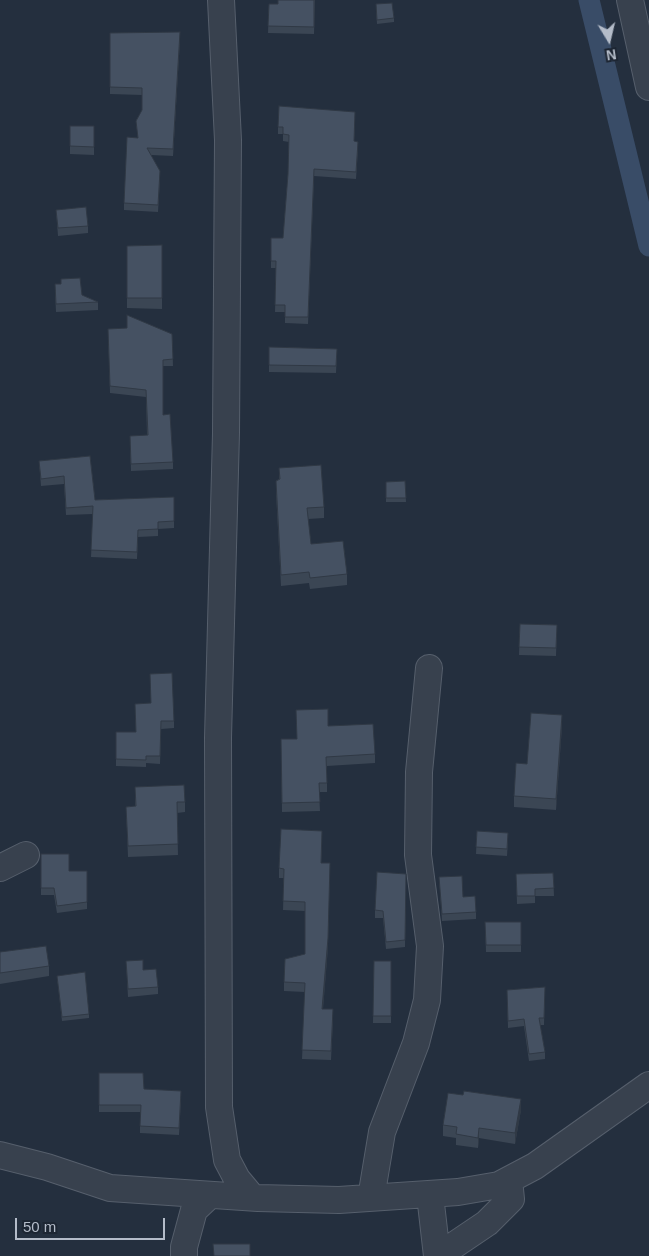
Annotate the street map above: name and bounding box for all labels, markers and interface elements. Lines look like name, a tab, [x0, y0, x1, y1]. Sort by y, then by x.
north arrow	[584, 15, 634, 65]
text: N	[605, 46, 618, 64]
scale bar	[18, 1208, 168, 1240]
text: 50 m	[23, 1218, 56, 1235]

